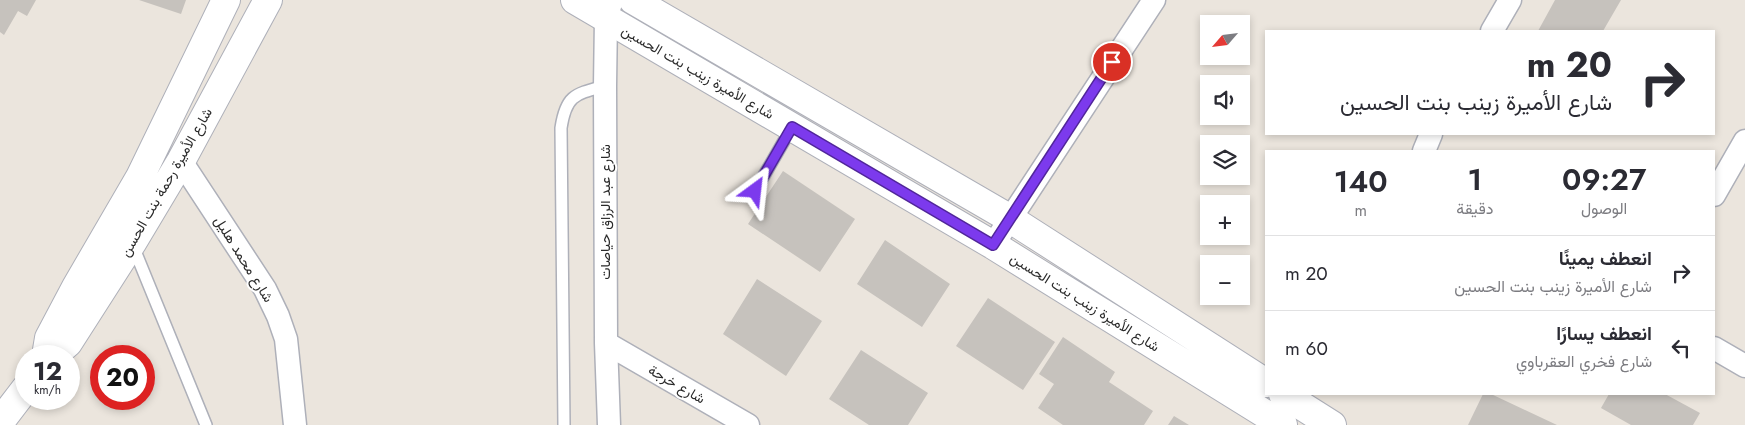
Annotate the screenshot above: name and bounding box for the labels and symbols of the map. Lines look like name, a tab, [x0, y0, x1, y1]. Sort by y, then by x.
north arrow	[1200, 15, 1250, 65]
street label: شارع الأميرة زينب بنت الحسين	[618, 20, 778, 125]
pin	[1091, 41, 1133, 83]
street label: شارع الأميرة رحمة بنت الحسن	[115, 104, 218, 261]
street label: شارع عبد الرزاق حياصات	[595, 144, 616, 280]
position arrow	[728, 164, 780, 216]
street label: شارع محمد هليل	[209, 212, 278, 306]
street label: شارع الأميرة زينب بنت الحسين	[1006, 248, 1164, 357]
speed limit sign: 20	[90, 345, 155, 410]
street label: شارع خرجة	[644, 360, 709, 409]

